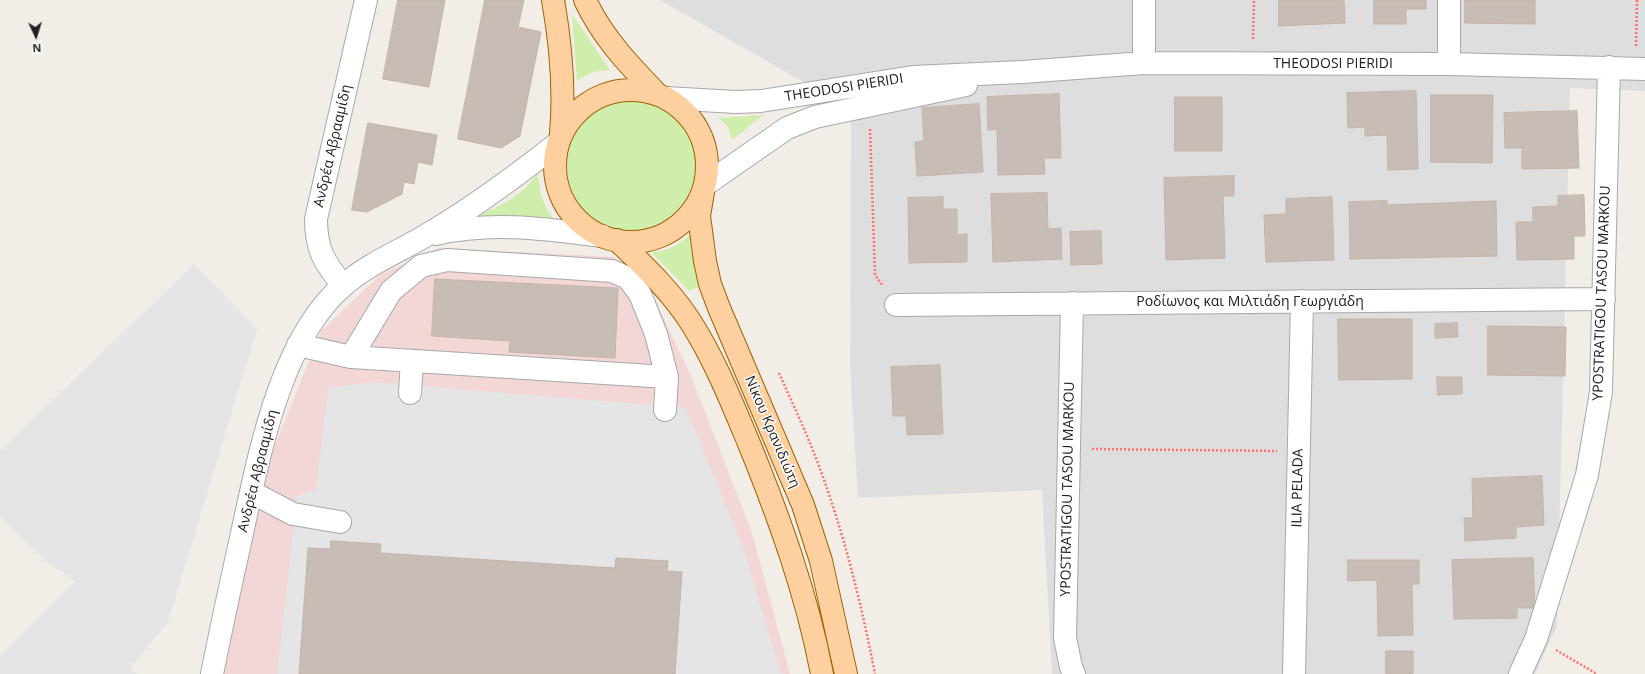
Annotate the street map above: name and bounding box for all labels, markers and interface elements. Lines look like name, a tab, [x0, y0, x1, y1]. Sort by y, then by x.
north arrow	[16, 16, 56, 56]
text: N	[32, 41, 42, 56]
street label: THEODOSI PIERIDI	[1273, 56, 1393, 72]
street label: THEODOSI PIERIDI	[784, 70, 904, 106]
street label: Ανδρέα Αβρααμίδη	[311, 83, 355, 209]
street label: YPOSTRATIGOU TASOU MARKOU	[1590, 185, 1614, 401]
street label: Ροδίωνος και Μιλτιάδη Γεωργιάδη	[1136, 294, 1364, 310]
street label: Νίκου Κρανιδιώτη	[741, 373, 803, 491]
street label: YPOSTRATIGOU TASOU MARKOU	[1058, 381, 1078, 597]
street label: Ανδρέα Αβρααμίδη	[235, 408, 281, 534]
street label: ILIA PELADA	[1289, 448, 1307, 528]

